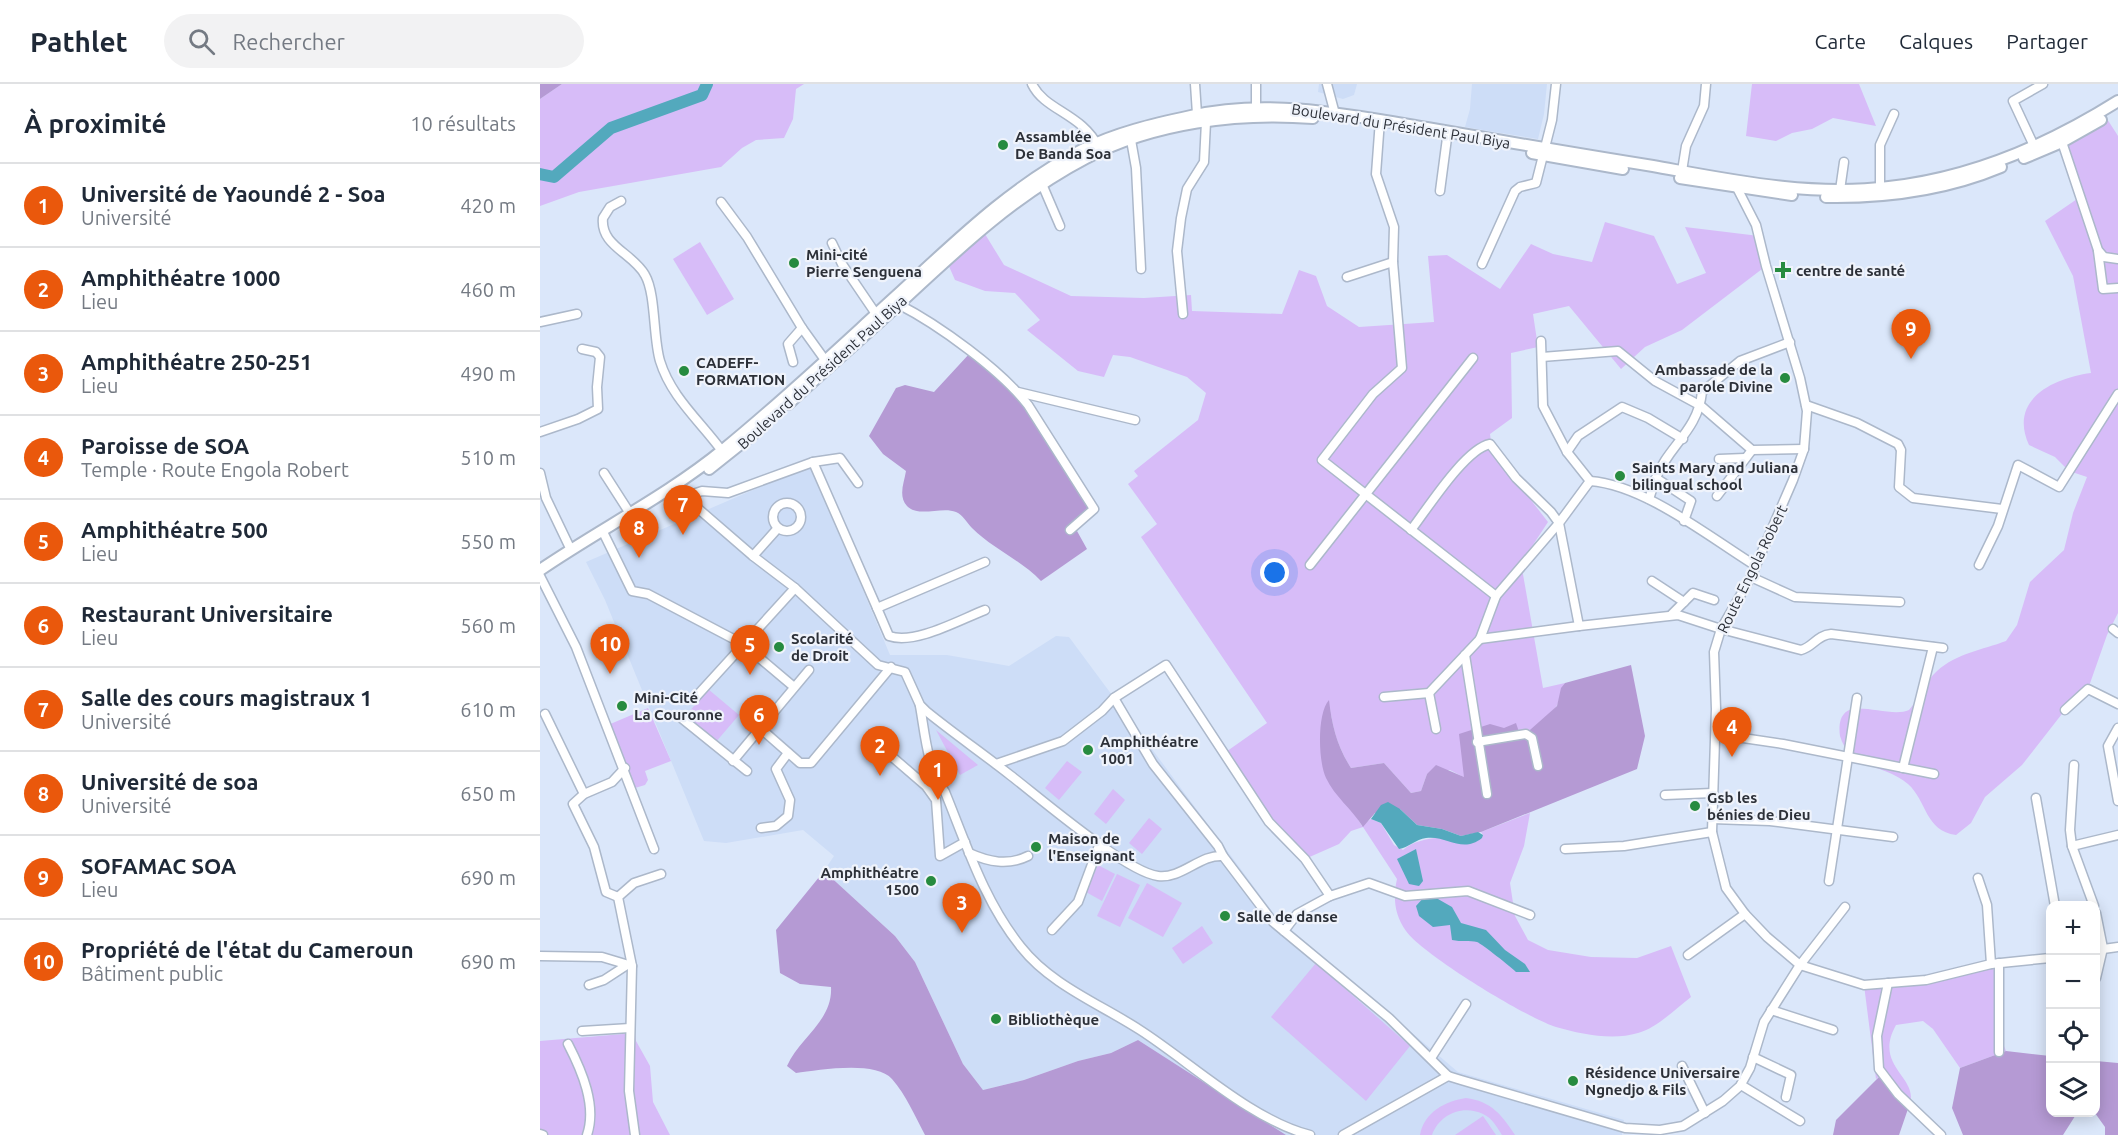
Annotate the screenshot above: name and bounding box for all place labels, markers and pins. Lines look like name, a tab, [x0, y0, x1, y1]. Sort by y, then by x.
place label: Assamblée De Banda Soa	[1015, 128, 1111, 162]
marker: Assamblée De Banda Soa	[996, 138, 1010, 152]
place label: Mini-cité Pierre Senguena	[806, 246, 922, 280]
marker: Mini-cité Pierre Senguena	[787, 256, 801, 270]
marker: centre de santé	[1774, 261, 1792, 279]
place label: centre de santé	[1796, 262, 1905, 279]
pin: 9	[1892, 310, 1930, 359]
place label: CADEFF- FORMATION	[696, 354, 785, 388]
place label: Ambassade de la parole Divine	[1655, 361, 1773, 395]
marker: CADEFF- FORMATION	[677, 364, 691, 378]
marker: Ambassade de la parole Divine	[1778, 371, 1792, 385]
place label: Saints Mary and Juliana bilingual school	[1632, 459, 1798, 493]
marker: Saints Mary and Juliana bilingual school	[1613, 469, 1627, 483]
pin: 7	[664, 486, 702, 535]
pin: 8	[620, 508, 658, 558]
pin: 10	[590, 624, 630, 674]
pin: 5	[730, 626, 770, 675]
place label: Scolarité de Droit	[791, 630, 854, 664]
marker: Scolarité de Droit	[772, 640, 786, 654]
place label: Mini-Cité La Couronne	[634, 689, 723, 723]
pin: 6	[740, 696, 778, 745]
marker: Mini-Cité La Couronne	[615, 699, 629, 713]
pin: 4	[1712, 708, 1752, 757]
pin: 2	[860, 726, 900, 776]
place label: Amphithéatre 1001	[1100, 733, 1199, 767]
marker: Amphithéatre 1001	[1081, 743, 1095, 757]
pin: 1	[918, 750, 958, 800]
place label: Gsb les bénies de Dieu	[1707, 789, 1811, 823]
marker: Gsb les bénies de Dieu	[1688, 799, 1702, 813]
place label: Maison de l'Enseignant	[1048, 830, 1135, 864]
marker: Maison de l'Enseignant	[1029, 840, 1043, 854]
place label: Amphithéatre 1500	[820, 864, 919, 898]
marker: Amphithéatre 1500	[924, 874, 938, 888]
pin: 3	[942, 884, 982, 933]
place label: Salle de danse	[1237, 908, 1338, 925]
marker: Salle de danse	[1218, 909, 1232, 923]
place label: Bibliothèque	[1008, 1011, 1099, 1028]
marker: Bibliothèque	[989, 1012, 1003, 1026]
place label: Résidence Universaire Ngnedjo & Fils	[1585, 1064, 1740, 1098]
marker: Résidence Universaire Ngnedjo & Fils	[1566, 1074, 1580, 1088]

